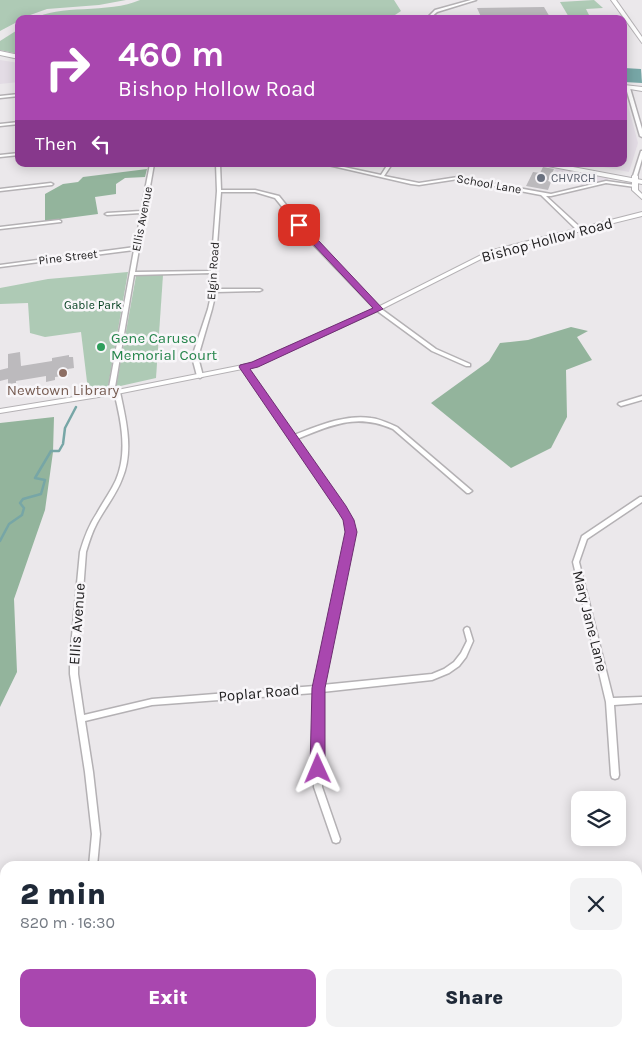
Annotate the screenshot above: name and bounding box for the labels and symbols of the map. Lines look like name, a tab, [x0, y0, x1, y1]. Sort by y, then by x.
street label: School Lane	[455, 171, 523, 197]
place label: CHVRCH	[551, 171, 596, 185]
marker: CHVRCH	[535, 172, 547, 184]
street label: Ellis Avenue	[129, 185, 155, 253]
pin	[278, 204, 320, 246]
street label: Bishop Hollow Road	[479, 214, 615, 266]
street label: Elgin Road	[204, 241, 222, 301]
street label: Pine Street	[38, 246, 99, 268]
park label: Gable Park	[64, 298, 122, 312]
place label: Gene Caruso Memorial Court	[111, 329, 217, 364]
marker: Gene Caruso Memorial Court	[95, 341, 107, 353]
marker: Newtown Library	[57, 367, 69, 379]
place label: Newtown Library	[7, 381, 119, 399]
street label: Mary Jane Lane	[569, 569, 611, 673]
street label: Ellis Avenue	[65, 582, 89, 666]
street label: Poplar Road	[218, 680, 300, 706]
position arrow	[291, 742, 343, 794]

